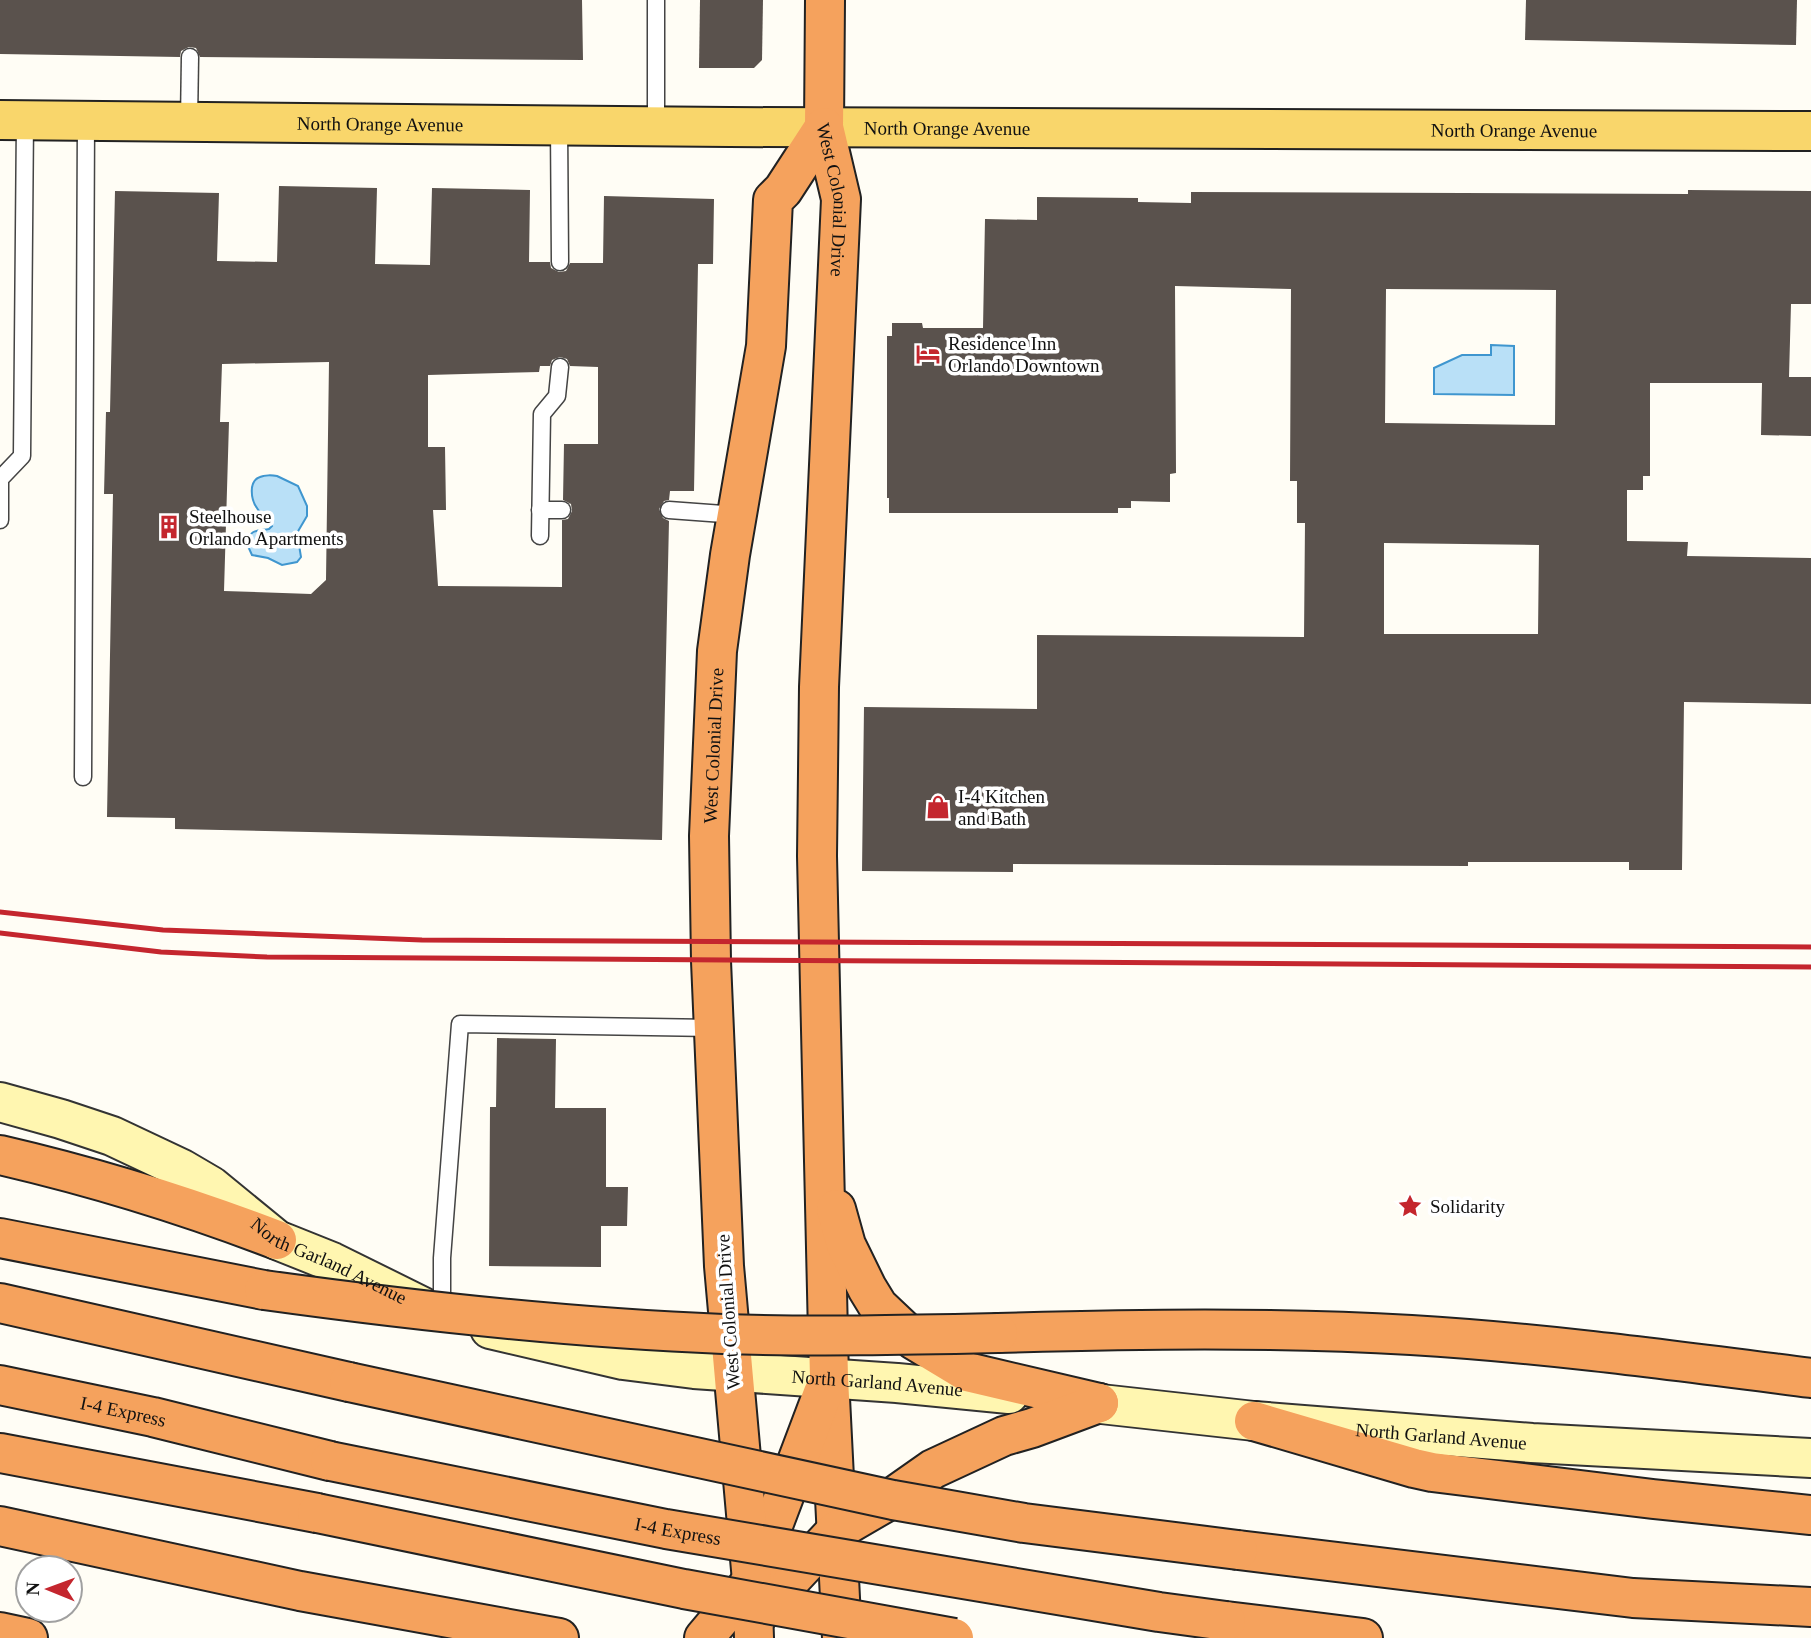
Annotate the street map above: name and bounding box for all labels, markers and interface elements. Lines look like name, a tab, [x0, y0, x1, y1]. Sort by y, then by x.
street label: North Orange Avenue	[297, 112, 463, 135]
street label: North Orange Avenue	[864, 117, 1030, 139]
street label: North Orange Avenue	[1431, 119, 1597, 141]
street label: West Colonial Drive	[813, 121, 852, 277]
place label: Residence Inn Orlando Downtown	[948, 333, 1100, 376]
hotel icon: Residence Inn Orlando Downtown	[914, 340, 942, 368]
place label: Steelhouse Orlando Apartments	[189, 506, 344, 549]
building icon: Steelhouse Orlando Apartments	[155, 513, 183, 541]
street label: West Colonial Drive	[699, 667, 727, 824]
place label: I-4 Kitchen and Bath	[958, 786, 1046, 829]
shop icon: I-4 Kitchen and Bath	[924, 793, 952, 821]
place icon: Solidarity	[1396, 1192, 1424, 1220]
place label: Solidarity	[1430, 1196, 1505, 1217]
street label: North Garland Avenue	[247, 1213, 410, 1308]
street label: West Colonial Drive	[712, 1234, 744, 1390]
street label: North Garland Avenue	[791, 1365, 964, 1400]
street label: I-4 Express	[79, 1392, 168, 1430]
street label: North Garland Avenue	[1355, 1419, 1528, 1453]
street label: I-4 Express	[633, 1512, 723, 1549]
north arrow	[14, 1554, 84, 1624]
text: N	[22, 1581, 43, 1596]

